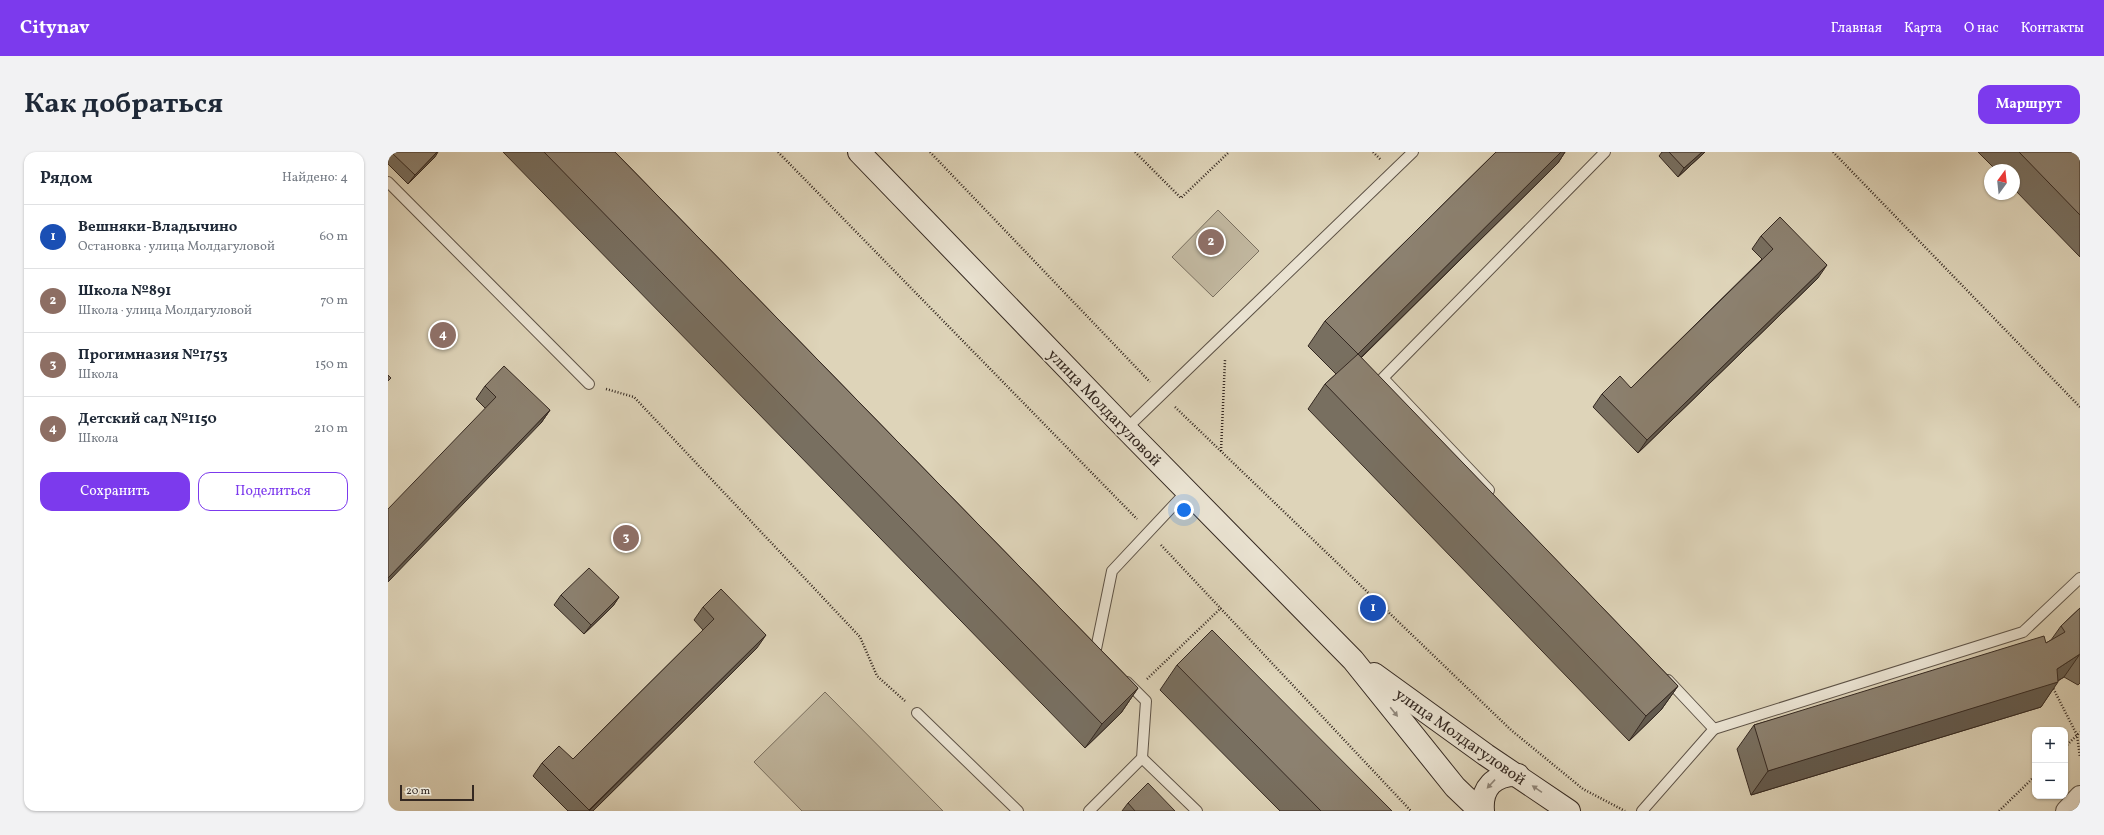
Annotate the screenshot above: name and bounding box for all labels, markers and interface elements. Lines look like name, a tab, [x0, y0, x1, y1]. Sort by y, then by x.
text: Citynav	[20, 15, 90, 41]
text: Главная	[1831, 19, 1882, 38]
text: Карта	[1904, 19, 1942, 38]
text: О нас	[1964, 19, 1999, 38]
text: Контакты	[2021, 19, 2084, 38]
text: Как добраться	[24, 85, 223, 124]
button: Маршрут	[1978, 85, 2080, 124]
north arrow	[1984, 164, 2020, 200]
text: Рядом	[40, 167, 93, 190]
text: Найдено: 4	[282, 169, 348, 187]
text: Вешняки-Владычино	[78, 217, 237, 238]
pin: 2	[1198, 227, 1224, 257]
text: 1	[50, 228, 56, 246]
text: 60 m	[320, 228, 348, 246]
text: Остановка · улица Молдагуловой	[78, 238, 275, 256]
text: Школа №891	[78, 281, 171, 302]
text: 2	[50, 292, 56, 310]
text: 70 m	[320, 292, 348, 310]
text: Школа · улица Молдагуловой	[78, 302, 252, 320]
pin: 4	[430, 320, 456, 350]
text: Прогимназия №1753	[78, 345, 228, 366]
street label: улица Молдагуловой	[1042, 345, 1166, 472]
text: 3	[50, 356, 56, 374]
text: 150 m	[315, 356, 348, 374]
text: Школа	[78, 366, 118, 384]
text: Детский сад №1150	[78, 409, 217, 430]
text: 4	[49, 420, 57, 438]
text: 210 m	[314, 420, 348, 438]
text: Школа	[78, 430, 118, 448]
button: Сохранить	[40, 472, 190, 511]
button: Поделиться	[198, 472, 348, 511]
your location	[1174, 500, 1194, 520]
pin: 3	[613, 523, 639, 553]
pin: 1	[1360, 593, 1386, 623]
street label: улица Молдагуловой	[1390, 684, 1530, 791]
one-way arrow	[1390, 706, 1399, 717]
map controls	[2032, 727, 2068, 799]
button: +	[2032, 727, 2068, 763]
button: −	[2032, 763, 2068, 799]
one-way arrow	[1486, 779, 1496, 789]
scale bar	[400, 783, 474, 802]
text: 20 m	[406, 784, 430, 799]
one-way arrow	[1532, 785, 1542, 793]

